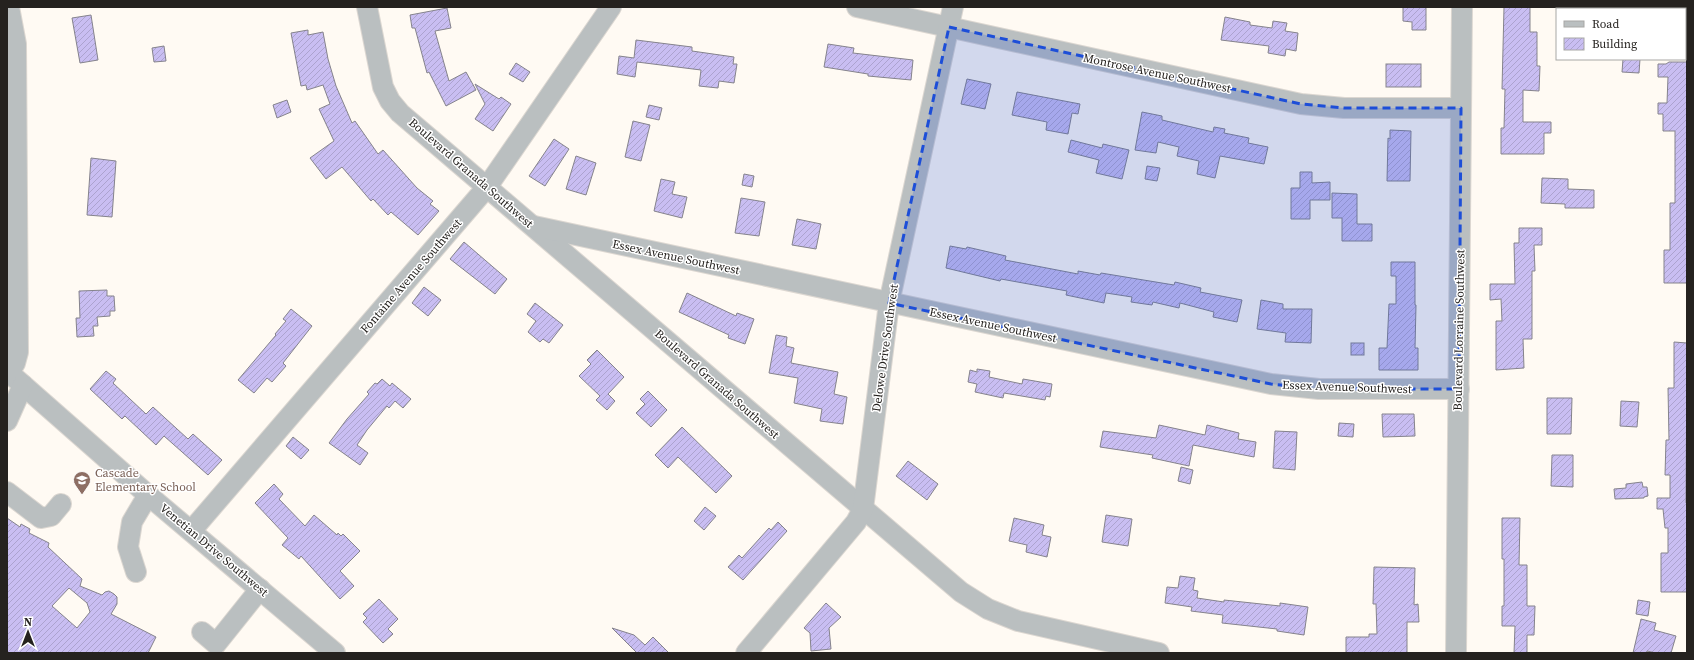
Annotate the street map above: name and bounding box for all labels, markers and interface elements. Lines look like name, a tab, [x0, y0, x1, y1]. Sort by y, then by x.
legend	[1556, 8, 1686, 60]
text: Road	[1592, 16, 1619, 32]
text: Building	[1592, 36, 1637, 52]
street label: Montrose Avenue Southwest	[1082, 50, 1232, 97]
street label: Boulevard Granada Southwest	[405, 115, 537, 231]
street label: Fontaine Avenue Southwest	[357, 215, 465, 337]
street label: Essex Avenue Southwest	[611, 236, 741, 278]
street label: Boulevard Lorraine Southwest	[1450, 249, 1468, 411]
street label: Delowe Drive Southwest	[868, 283, 902, 413]
street label: Essex Avenue Southwest	[928, 304, 1058, 346]
street label: Boulevard Granada Southwest	[651, 326, 783, 442]
street label: Essex Avenue Southwest	[1282, 377, 1412, 397]
place label: Cascade Elementary School	[95, 465, 196, 495]
school or university icon: Cascade Elementary School	[72, 470, 92, 495]
street label: Venetian Drive Southwest	[157, 500, 272, 600]
north arrow	[8, 612, 48, 652]
text: N	[24, 615, 32, 630]

